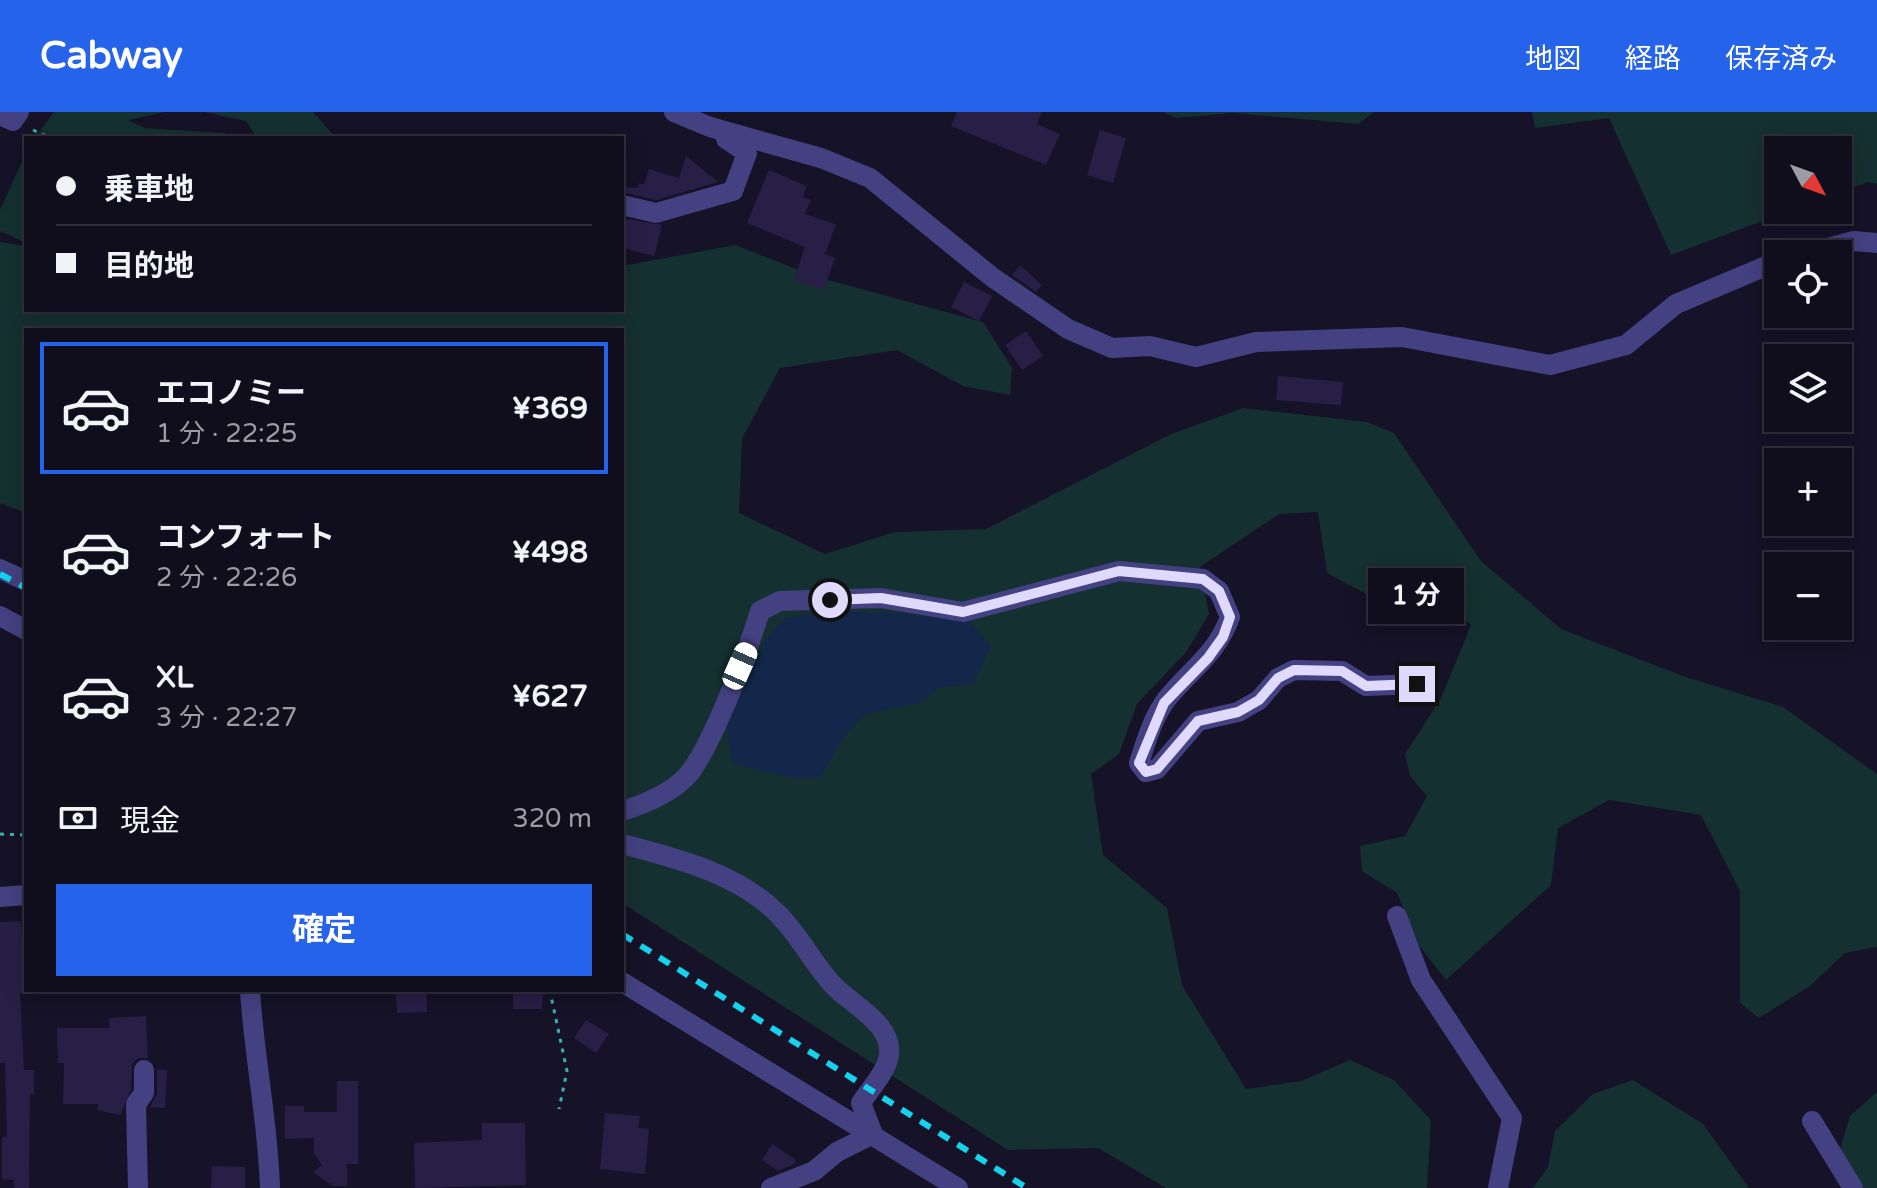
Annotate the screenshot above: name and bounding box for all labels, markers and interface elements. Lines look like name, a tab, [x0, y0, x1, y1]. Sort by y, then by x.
text: Cabway	[40, 33, 183, 79]
text: 地図	[1525, 42, 1581, 76]
text: 経路	[1625, 42, 1681, 76]
text: 保存済み	[1725, 42, 1837, 76]
north arrow	[1764, 136, 1852, 224]
map controls	[1764, 136, 1852, 640]
text: 乗車地	[104, 171, 194, 208]
button: locate	[1764, 240, 1852, 328]
text: 目的地	[104, 248, 194, 285]
button: layers	[1764, 344, 1852, 432]
icon: car	[60, 372, 132, 444]
text: エコノミー	[156, 375, 306, 412]
text: ¥369	[512, 390, 588, 427]
text: 1 分 · 22:25	[156, 418, 297, 449]
button: +	[1764, 448, 1852, 536]
icon: car	[60, 516, 132, 588]
text: コンフォート	[156, 519, 335, 556]
text: ¥498	[512, 534, 588, 571]
button: −	[1764, 552, 1852, 640]
text: 2 分 · 22:26	[156, 562, 297, 593]
callout: 1 分	[1369, 568, 1465, 624]
text: 1 分	[1391, 580, 1441, 611]
route start	[812, 582, 848, 618]
car	[719, 639, 761, 693]
text: XL	[156, 659, 193, 696]
icon: car	[60, 660, 132, 732]
route end	[1399, 666, 1435, 702]
text: ¥627	[512, 678, 588, 715]
text: 3 分 · 22:27	[156, 702, 297, 733]
icon: cash	[56, 796, 100, 840]
text: 現金	[120, 803, 180, 840]
text: 320 m	[512, 803, 592, 834]
button: 確定	[56, 884, 592, 976]

